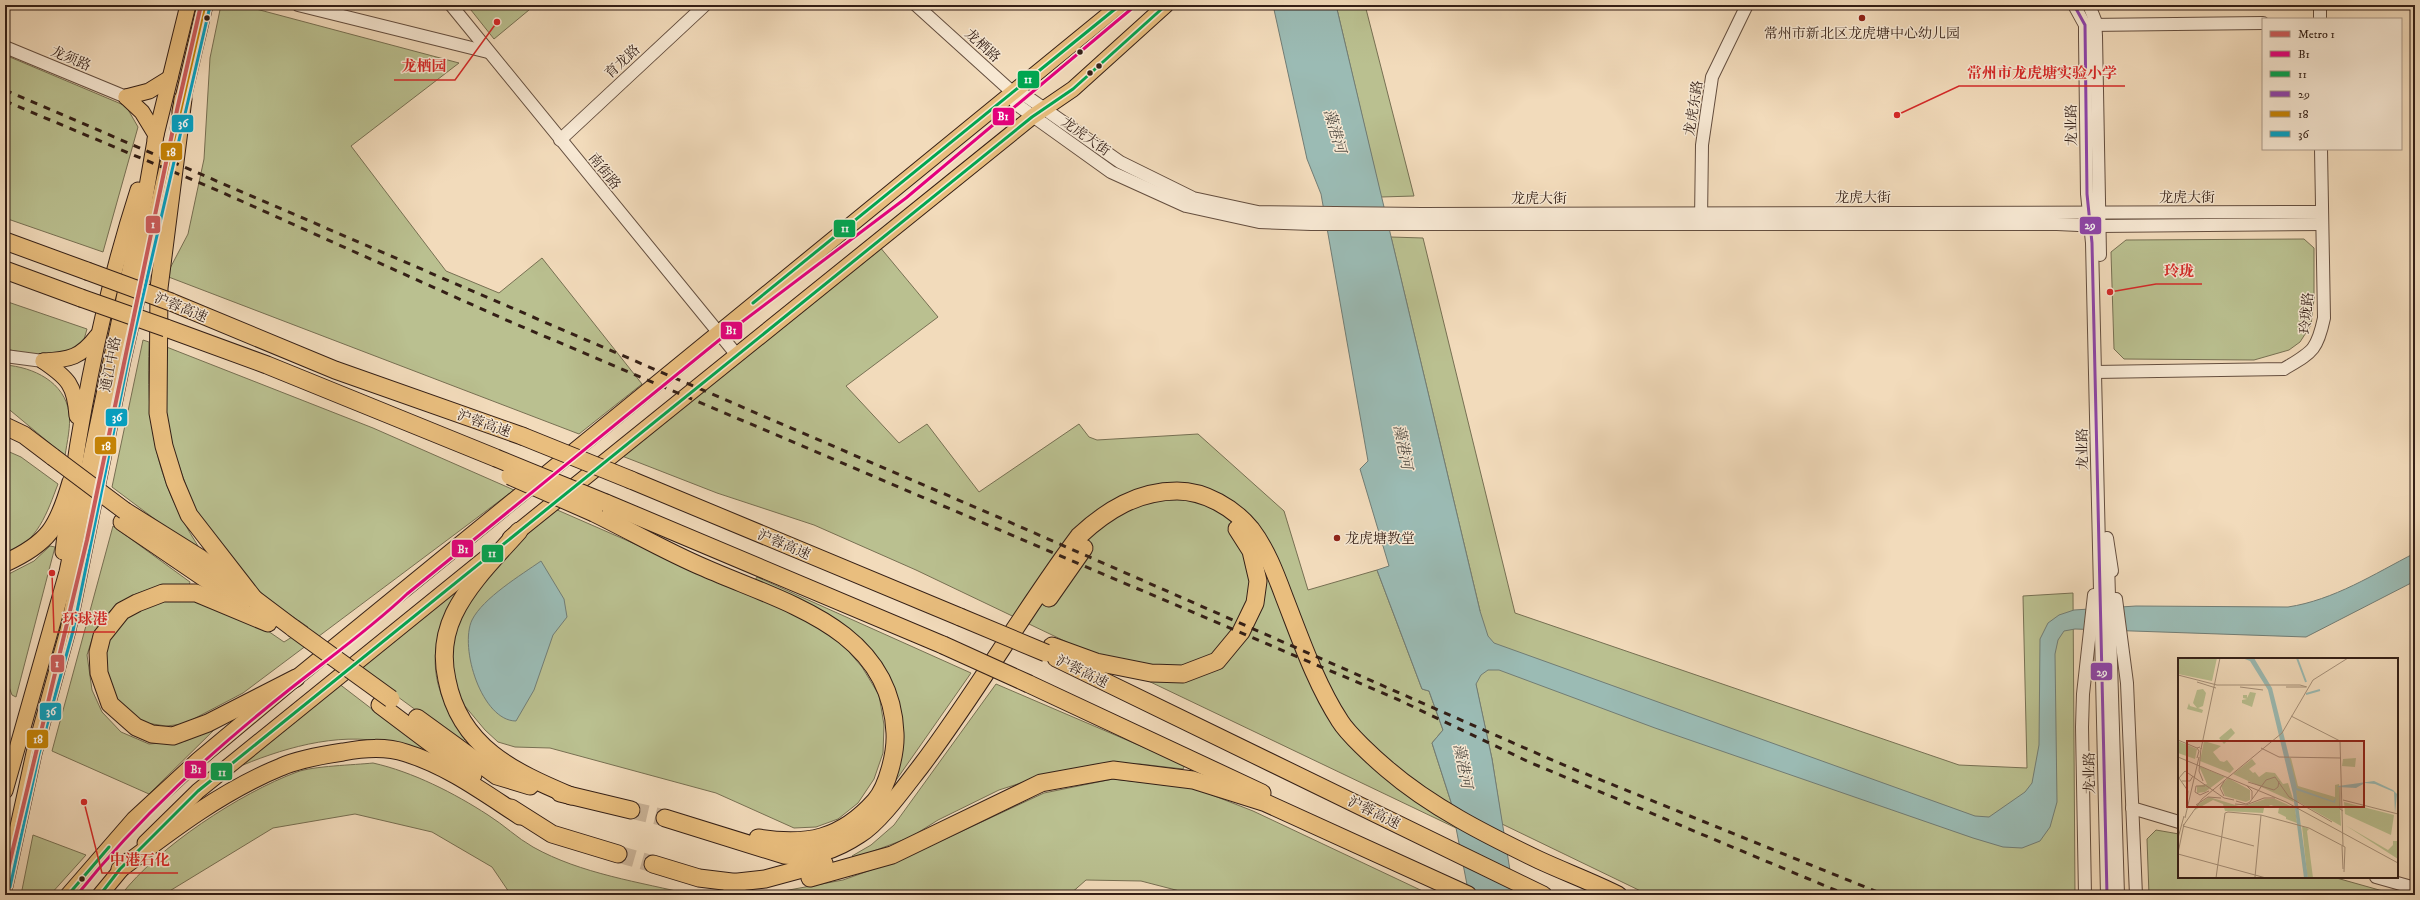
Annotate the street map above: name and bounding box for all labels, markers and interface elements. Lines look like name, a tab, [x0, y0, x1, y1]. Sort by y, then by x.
unlabelled marker	[202, 13, 212, 23]
marker: 常州市新北区龙虎塘中心幼儿园	[1857, 13, 1867, 23]
legend	[2262, 18, 2402, 150]
street label: 龙栖路	[961, 25, 1004, 66]
place label: 常州市新北区龙虎塘中心幼儿园	[1764, 25, 1960, 43]
text: Metro 1	[2298, 27, 2335, 42]
street label: 育龙路	[601, 41, 644, 83]
street label: 龙须路	[48, 42, 93, 75]
unlabelled marker	[1075, 47, 1085, 57]
text: B1	[2298, 47, 2310, 62]
callout: 龙栖园	[394, 53, 455, 80]
text: 龙栖园	[401, 57, 447, 76]
callout: 常州市龙虎塘实验小学	[1959, 59, 2125, 86]
unlabelled marker	[1094, 61, 1104, 71]
text: 常州市龙虎塘实验小学	[1967, 64, 2117, 83]
text: 11	[2298, 67, 2307, 82]
unlabelled marker	[1085, 68, 1095, 78]
line badge: 11	[1017, 70, 1040, 89]
text: 11	[1024, 73, 1032, 87]
street label: 龙虎东路	[1681, 79, 1707, 137]
text: 29	[2298, 87, 2310, 102]
street label: 龙业路	[2063, 104, 2081, 146]
line badge: B1	[992, 107, 1015, 126]
water label: 藻港河	[1319, 107, 1351, 158]
text: 18	[2298, 107, 2308, 122]
text: B1	[998, 110, 1009, 124]
street label: 龙虎大街	[1057, 113, 1114, 160]
line badge: 36	[171, 114, 194, 133]
text: 36	[178, 117, 189, 131]
text: 36	[2298, 127, 2309, 142]
line badge: 18	[160, 142, 183, 161]
text: 18	[166, 146, 176, 160]
street label: 南街路	[584, 150, 624, 194]
street label: 龙虎大街	[1835, 189, 1891, 207]
street label: 龙虎大街	[2159, 189, 2215, 207]
street label: 龙虎大街	[1511, 190, 1567, 208]
line badge: 1	[145, 215, 161, 234]
line badge: 29	[2079, 216, 2102, 235]
text: 1	[151, 218, 155, 232]
line badge: 11	[833, 219, 856, 238]
text: 29	[2085, 219, 2096, 233]
text: 11	[841, 222, 849, 236]
callout: 玲珑	[2156, 257, 2202, 284]
text: 玲珑	[2164, 262, 2194, 281]
street label: 沪蓉高速	[151, 289, 210, 327]
street label: 玲珑路	[2296, 291, 2318, 335]
line badge: B1	[720, 321, 743, 340]
text: B1	[726, 324, 737, 338]
street label: 通江中路	[97, 335, 125, 393]
street label: 沪蓉高速	[454, 406, 513, 442]
line badge: 36	[105, 408, 128, 427]
text: 36	[112, 411, 123, 425]
water label: 藻港河	[1389, 423, 1417, 474]
street label: 龙业路	[2074, 428, 2092, 470]
line badge: 18	[94, 436, 117, 455]
text: 18	[101, 440, 111, 454]
street label: 沪蓉高速	[754, 526, 813, 564]
place label: 龙虎塘教堂	[1345, 530, 1415, 548]
marker: 龙虎塘教堂	[1332, 533, 1342, 543]
line badge: B1	[451, 539, 474, 558]
text: B1	[458, 543, 469, 557]
line badge: 11	[481, 544, 504, 563]
text: 11	[488, 547, 496, 561]
callout: 环球港	[54, 605, 115, 632]
text: 环球港	[62, 610, 108, 629]
street label: 沪蓉高速	[1052, 652, 1111, 692]
line badge: 1	[50, 654, 65, 673]
text: 1	[55, 657, 59, 671]
inset map	[2178, 658, 2398, 878]
line badge: 29	[2090, 662, 2113, 681]
text: 29	[2097, 666, 2108, 680]
line badge: 36	[39, 702, 62, 721]
text: 36	[46, 705, 57, 719]
line badge: 18	[26, 729, 49, 749]
text: 18	[33, 733, 43, 747]
water label: 藻港河	[1449, 742, 1477, 793]
street label: 龙业路	[2081, 752, 2099, 794]
line badge: B1	[184, 760, 207, 779]
line badge: 11	[210, 762, 233, 781]
text: B1	[191, 763, 202, 777]
text: 11	[218, 766, 226, 780]
street label: 沪蓉高速	[1344, 793, 1403, 833]
callout: 中港石化	[102, 846, 178, 873]
text: 中港石化	[110, 851, 170, 870]
unlabelled marker	[77, 874, 87, 884]

